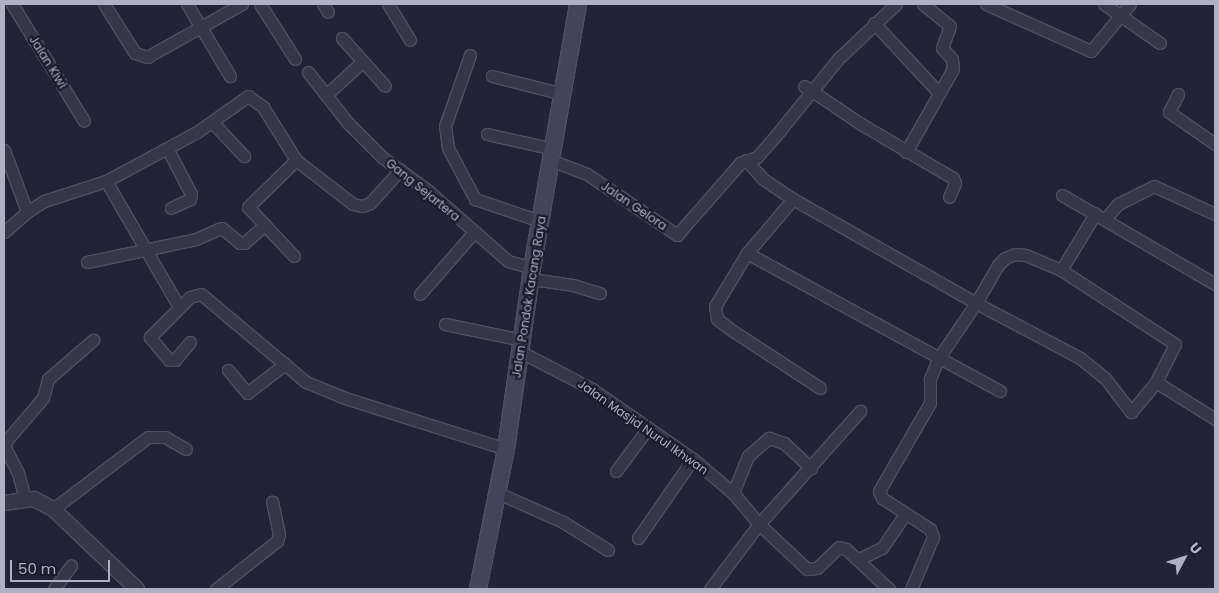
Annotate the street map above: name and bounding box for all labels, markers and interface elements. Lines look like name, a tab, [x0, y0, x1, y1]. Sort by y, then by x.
street label: Jalan Kiwi	[26, 33, 70, 91]
street label: Gang Sejartera	[383, 156, 463, 224]
street label: Jalan Gelora	[598, 179, 670, 233]
street label: Jalan Pondok Kacang Raya	[509, 215, 549, 379]
street label: Jalan Masjid Nurul Ikhwan	[575, 377, 711, 477]
north arrow	[1159, 533, 1209, 583]
text: U	[1185, 538, 1206, 559]
scale bar	[12, 550, 112, 582]
text: 50 m	[18, 558, 56, 579]

